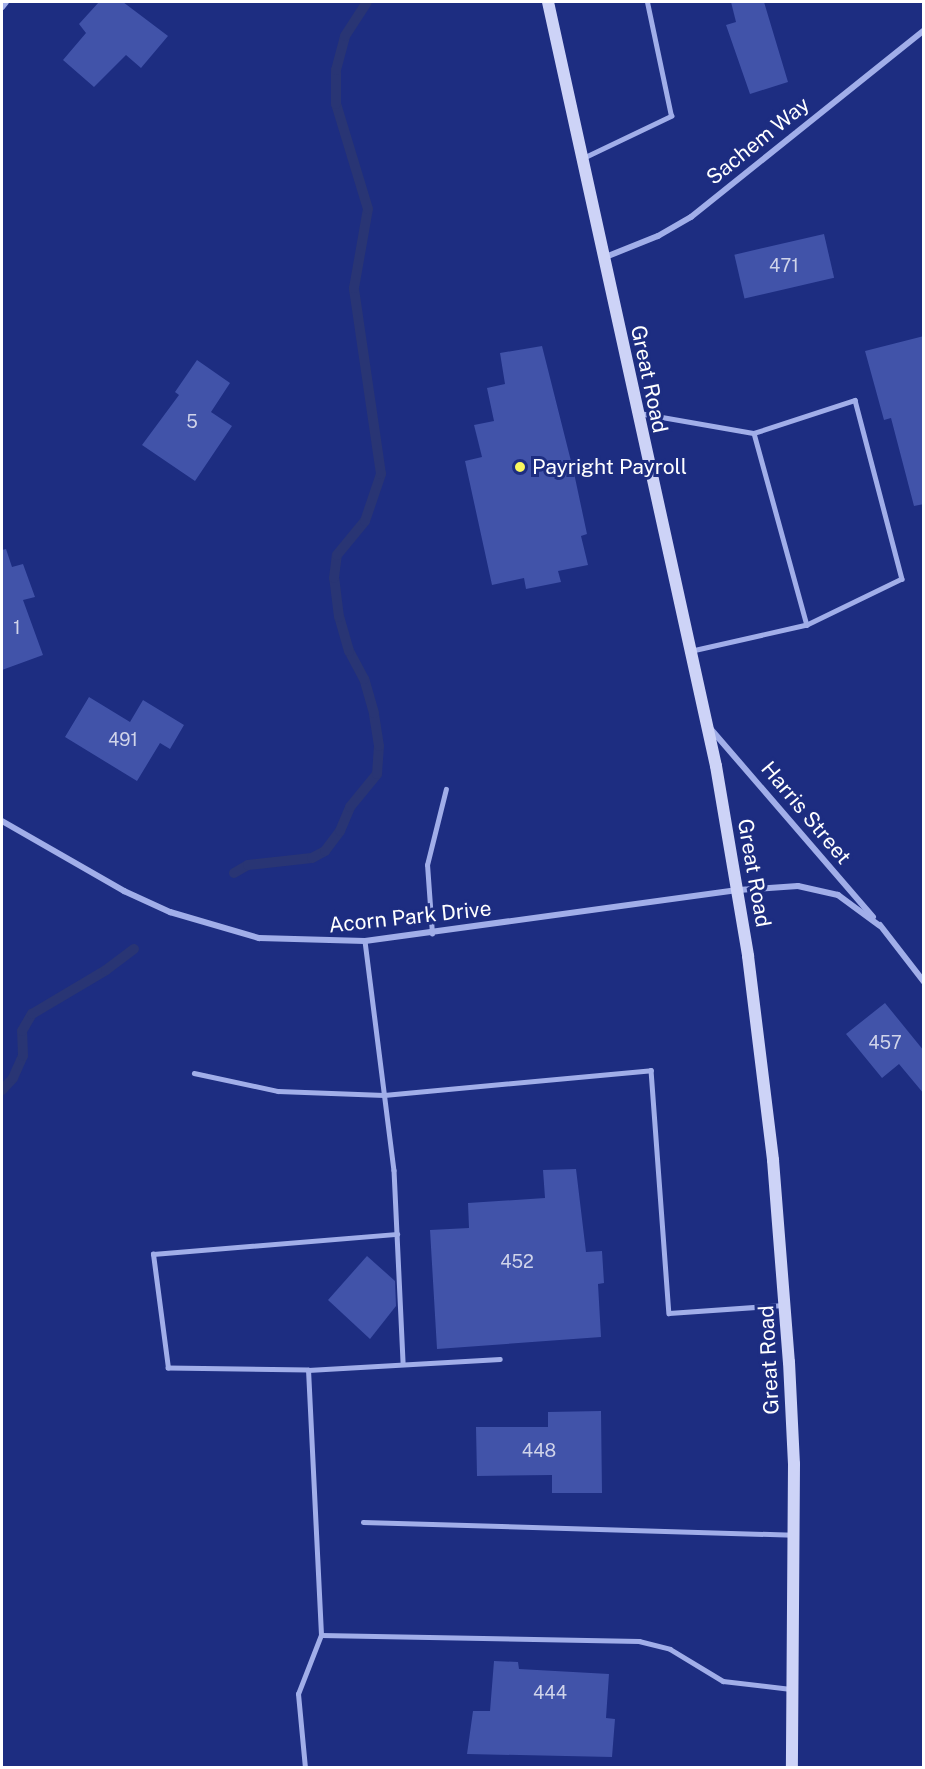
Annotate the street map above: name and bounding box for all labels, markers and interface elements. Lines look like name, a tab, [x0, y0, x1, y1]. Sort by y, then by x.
street label: Sachem Way	[701, 92, 815, 190]
house number: 471	[769, 255, 799, 277]
street label: Great Road	[625, 323, 673, 435]
house number: 5	[186, 411, 198, 433]
place label: Payright Payroll	[532, 454, 687, 480]
marker: Payright Payroll	[513, 460, 527, 474]
house number: 1	[13, 617, 21, 639]
house number: 491	[108, 729, 138, 751]
street label: Harris Street	[756, 757, 856, 869]
street label: Great Road	[732, 817, 776, 929]
street label: Acorn Park Drive	[327, 896, 493, 938]
house number: 457	[868, 1032, 902, 1054]
house number: 452	[500, 1251, 534, 1273]
street label: Great Road	[754, 1305, 784, 1415]
house number: 448	[522, 1440, 556, 1462]
house number: 444	[533, 1682, 567, 1704]

